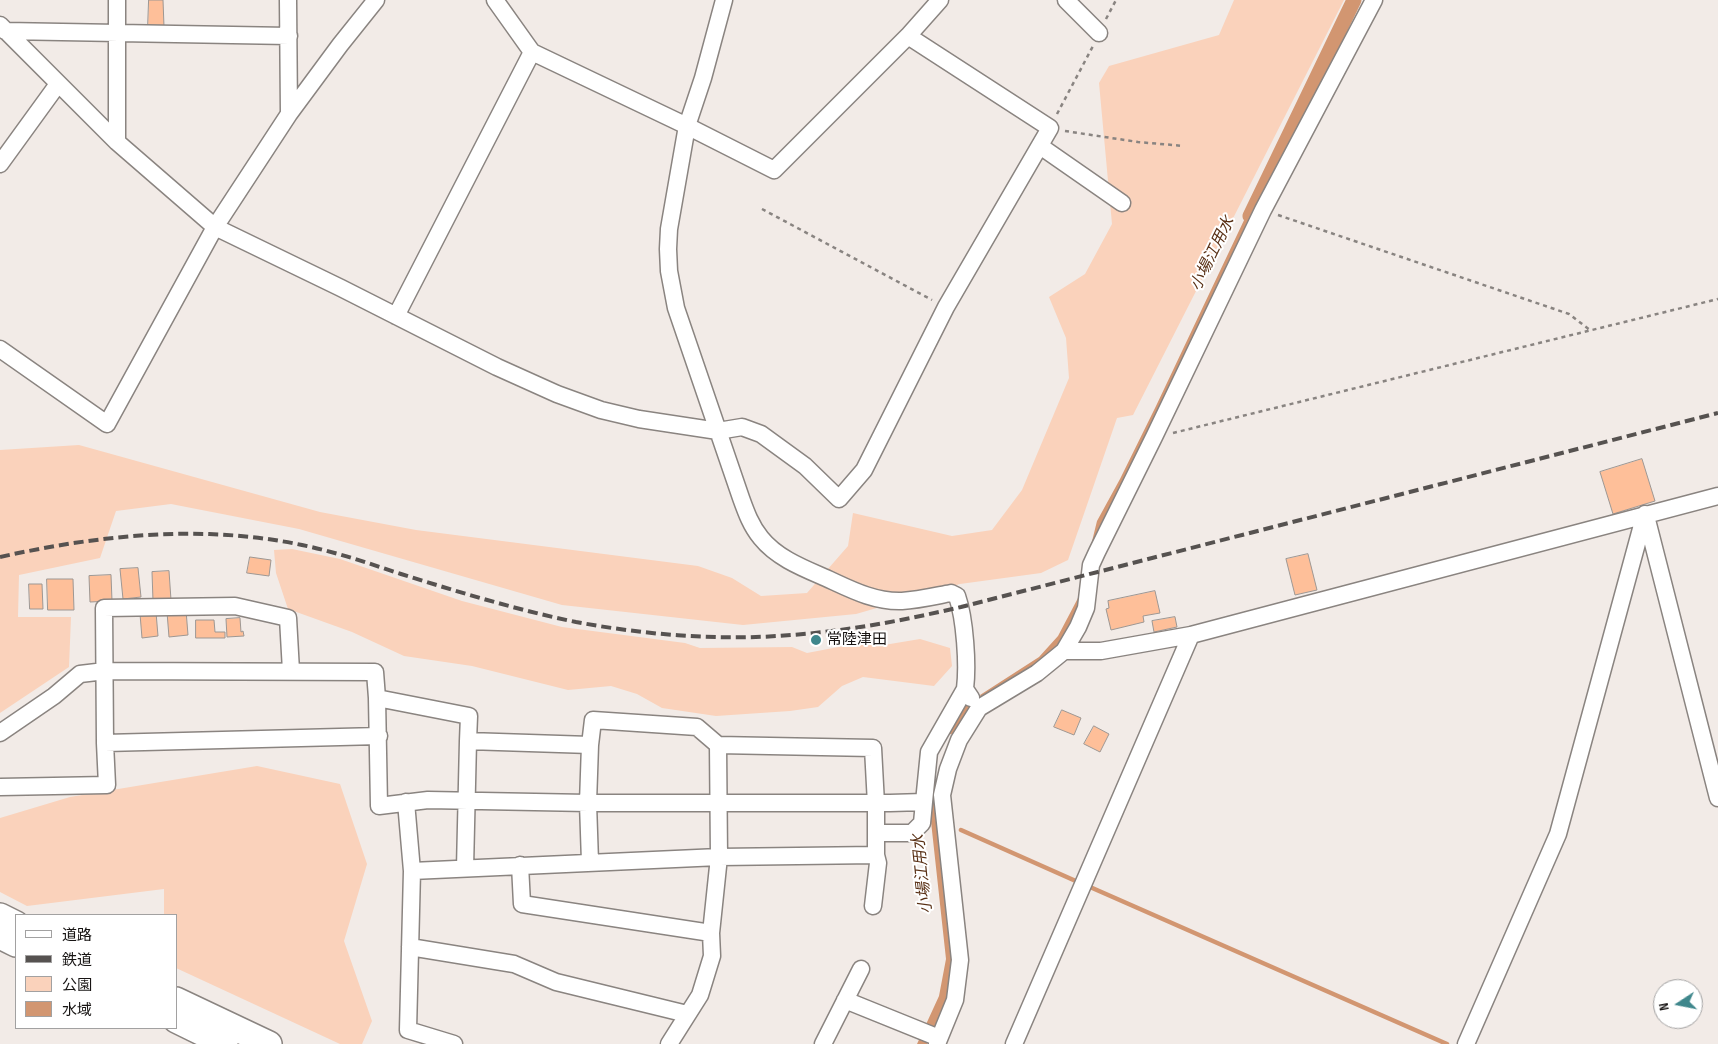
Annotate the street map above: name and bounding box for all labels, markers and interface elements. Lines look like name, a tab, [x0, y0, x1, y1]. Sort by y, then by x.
water label: 小場江用水	[1187, 214, 1239, 294]
place label: 常陸津田	[827, 631, 887, 649]
marker: 常陸津田	[809, 633, 823, 647]
water label: 小場江用水	[909, 833, 937, 915]
legend	[15, 914, 178, 1029]
text: 道路	[62, 926, 92, 945]
text: 鉄道	[62, 951, 92, 970]
text: 公園	[62, 976, 92, 995]
north arrow	[1653, 979, 1703, 1029]
text: 水域	[62, 1001, 92, 1020]
text: N	[1655, 1001, 1673, 1012]

